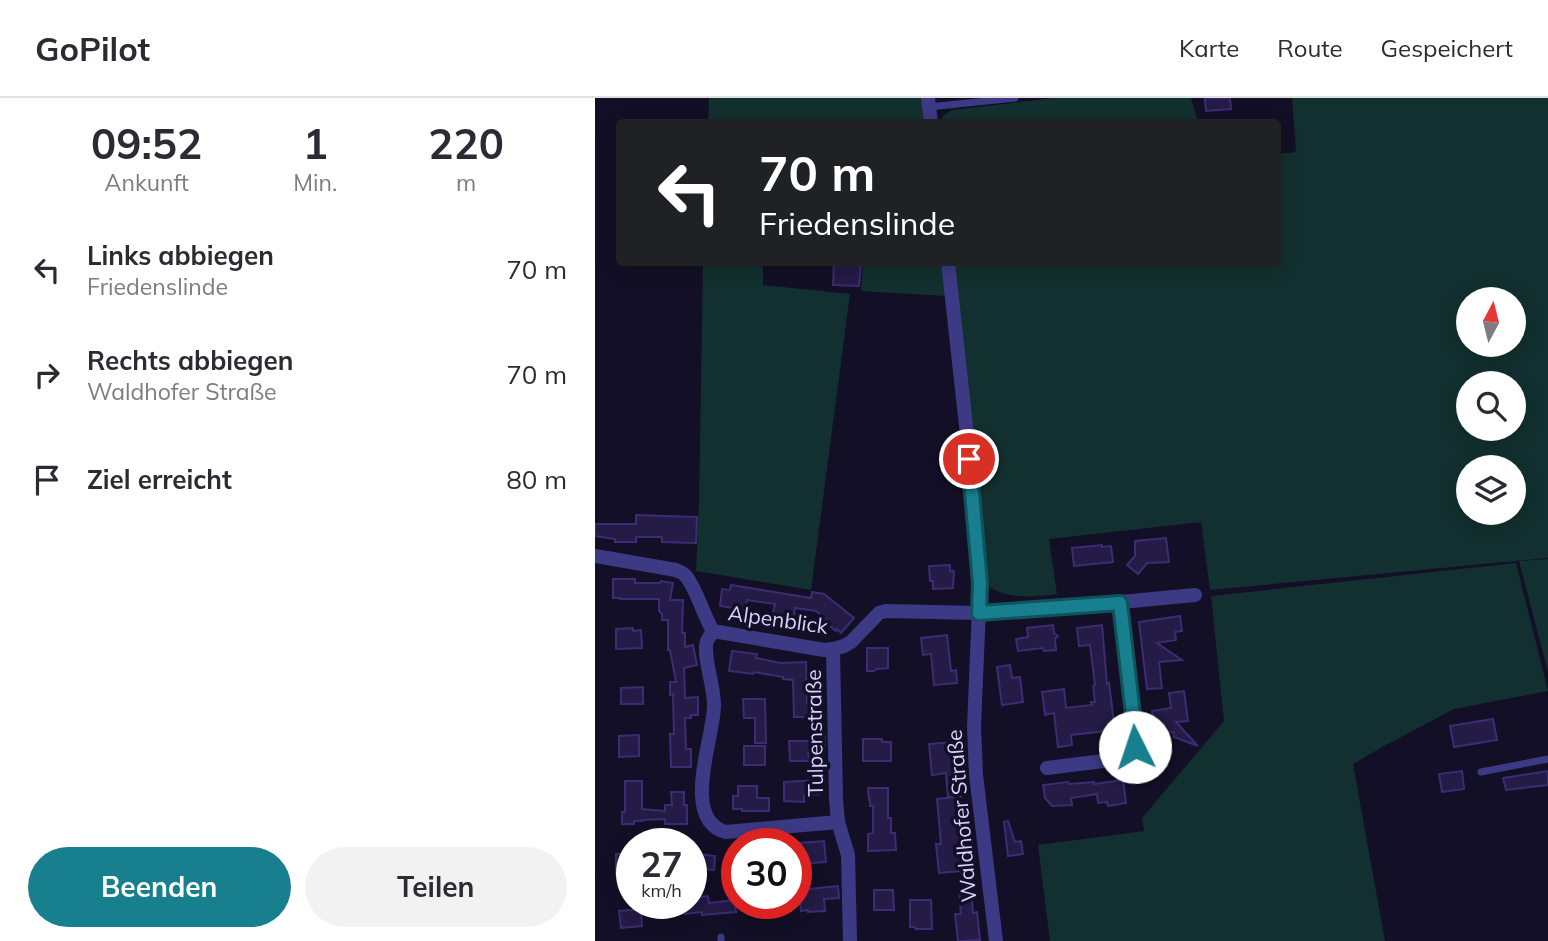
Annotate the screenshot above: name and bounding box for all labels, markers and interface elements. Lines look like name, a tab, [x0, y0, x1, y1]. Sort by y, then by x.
text: GoPilot	[35, 28, 150, 69]
text: Karte	[1179, 33, 1239, 63]
text: Route	[1277, 33, 1343, 63]
text: Gespeichert	[1381, 33, 1513, 63]
text: 09:52	[91, 117, 202, 170]
text: 1	[303, 117, 328, 170]
text: 220	[428, 117, 504, 170]
text: 70 m	[759, 142, 875, 203]
icon: left	[644, 147, 735, 238]
text: Ankunft	[105, 168, 189, 197]
text: Min.	[293, 168, 337, 197]
text: m	[456, 168, 476, 197]
text: Friedenslinde	[759, 203, 955, 243]
text: Links abbiegen	[87, 239, 274, 272]
icon: left	[28, 251, 66, 289]
text: 70 m	[506, 253, 567, 286]
text: Friedenslinde	[87, 272, 228, 301]
north arrow	[1456, 287, 1526, 357]
map controls	[1456, 287, 1526, 525]
text: Rechts abbiegen	[87, 344, 293, 377]
icon: right	[28, 356, 66, 394]
text: 70 m	[506, 358, 567, 391]
button: search	[1456, 371, 1526, 441]
text: Waldhofer Straße	[87, 377, 277, 406]
pin	[939, 429, 999, 489]
icon: arrive	[950, 440, 988, 478]
button: layers	[1456, 455, 1526, 525]
icon: arrive	[28, 461, 66, 499]
text: Ziel erreicht	[87, 463, 232, 496]
text: 80 m	[506, 463, 567, 496]
street label: Alpenblick	[727, 599, 830, 639]
street label: Tulpenstraße	[800, 669, 828, 797]
position arrow	[1098, 710, 1172, 784]
street label: Waldhofer Straße	[941, 729, 981, 903]
speed limit sign: 30	[721, 828, 812, 919]
text: 27	[640, 842, 683, 886]
button: Beenden	[28, 847, 291, 927]
button: Teilen	[305, 847, 567, 927]
text: km/h	[641, 879, 682, 902]

